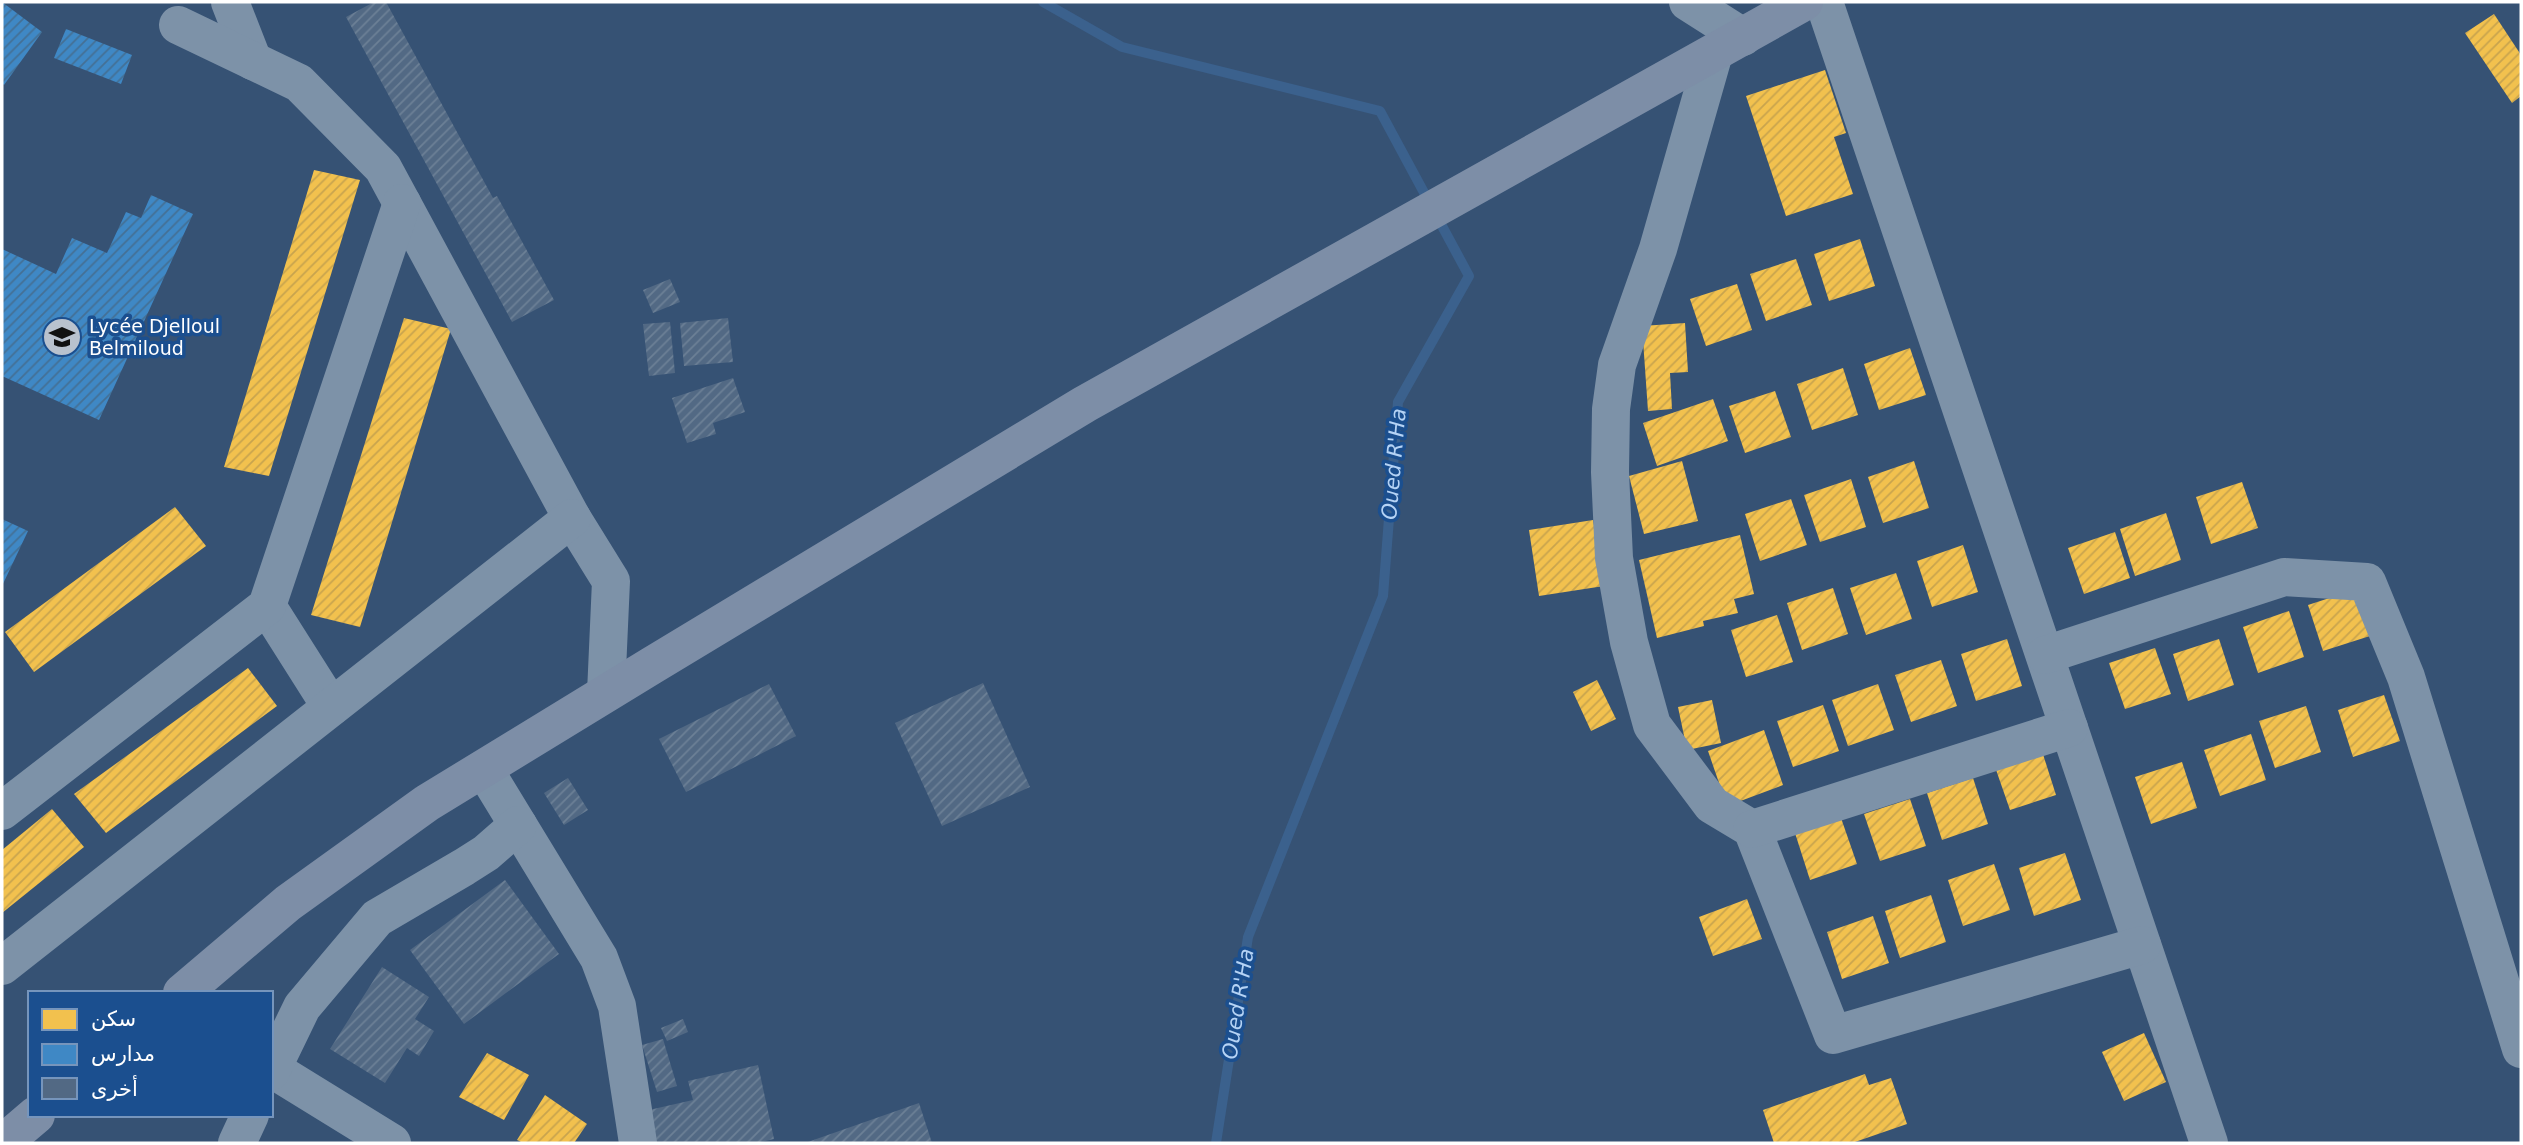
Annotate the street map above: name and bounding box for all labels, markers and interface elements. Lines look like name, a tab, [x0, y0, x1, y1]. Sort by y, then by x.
place label: Lycée Djelloul Belmiloud	[89, 315, 220, 359]
school or university icon: Lycée Djelloul Belmiloud	[41, 316, 83, 358]
water label: Oued R'Ha	[1377, 407, 1411, 521]
water label: Oued R'Ha	[1217, 947, 1259, 1061]
legend	[28, 991, 273, 1117]
text: سكن	[91, 1007, 136, 1031]
text: مدارس	[91, 1042, 155, 1066]
text: أخرى	[91, 1075, 138, 1101]

